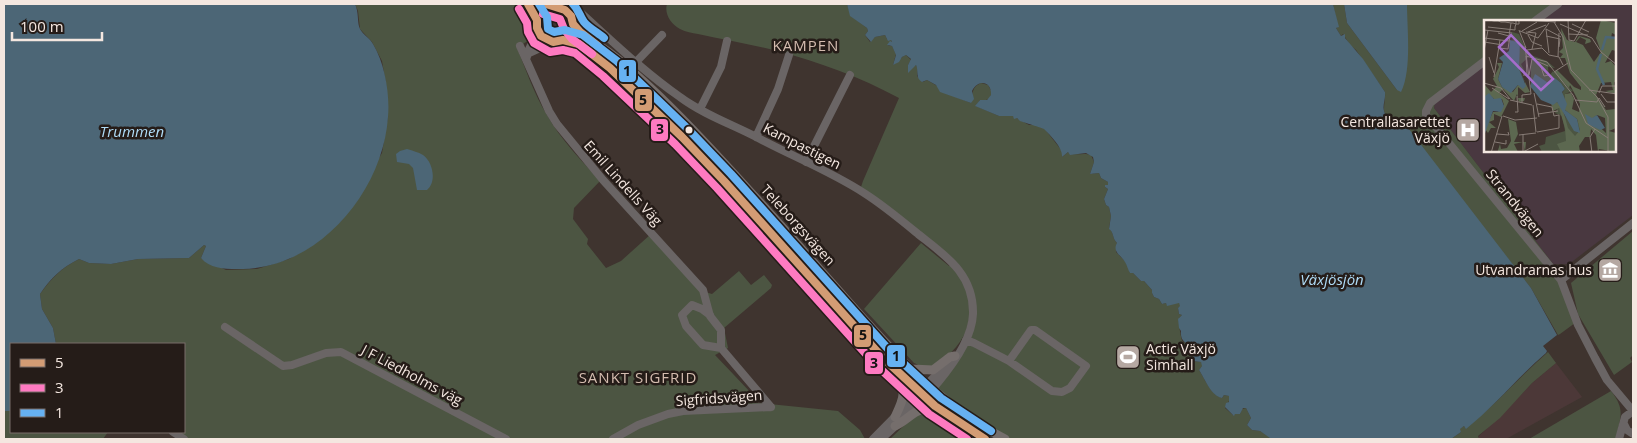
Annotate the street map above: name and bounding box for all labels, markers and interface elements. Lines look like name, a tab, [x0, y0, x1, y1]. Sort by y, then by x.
scale bar	[12, 10, 102, 42]
text: 100 m	[20, 16, 64, 36]
inset map	[1484, 20, 1617, 152]
district label: KAMPEN	[773, 35, 839, 55]
line badge: 1	[618, 59, 637, 83]
text: 1	[623, 61, 631, 80]
line badge: 5	[634, 88, 653, 112]
text: 5	[639, 90, 647, 109]
place label: Centrallasarettet Växjö	[1341, 112, 1450, 147]
hospital icon: Centrallasarettet Växjö	[1455, 117, 1481, 143]
line badge: 3	[650, 118, 669, 142]
street label: Kampastigen	[760, 118, 844, 173]
text: 3	[656, 119, 664, 138]
water label: Trummen	[100, 121, 164, 141]
unlabelled marker	[684, 125, 694, 135]
street label: Emil Lindells Väg	[580, 136, 667, 230]
street label: Strandvägen	[1482, 165, 1549, 241]
street label: Teleborgsvägen	[757, 180, 840, 269]
museum icon: Utvandrarnas hus	[1597, 257, 1623, 283]
place label: Utvandrarnas hus	[1475, 260, 1592, 279]
water label: Växjösjön	[1300, 269, 1364, 289]
line badge: 5	[853, 324, 872, 348]
text: 5	[859, 325, 867, 344]
street label: J F Liedholms väg	[357, 339, 466, 409]
place label: Actic Växjö Simhall	[1146, 339, 1216, 374]
legend	[10, 343, 185, 433]
line badge: 1	[886, 344, 906, 368]
sports icon: Actic Växjö Simhall	[1115, 344, 1141, 370]
text: 1	[892, 346, 900, 365]
line badge: 3	[864, 351, 884, 375]
text: 5	[55, 352, 64, 372]
text: 3	[870, 353, 878, 372]
district label: SANKT SIGFRID	[579, 367, 697, 387]
text: 3	[55, 377, 64, 397]
street label: Sigfridsvägen	[675, 385, 763, 410]
text: 1	[55, 402, 64, 422]

